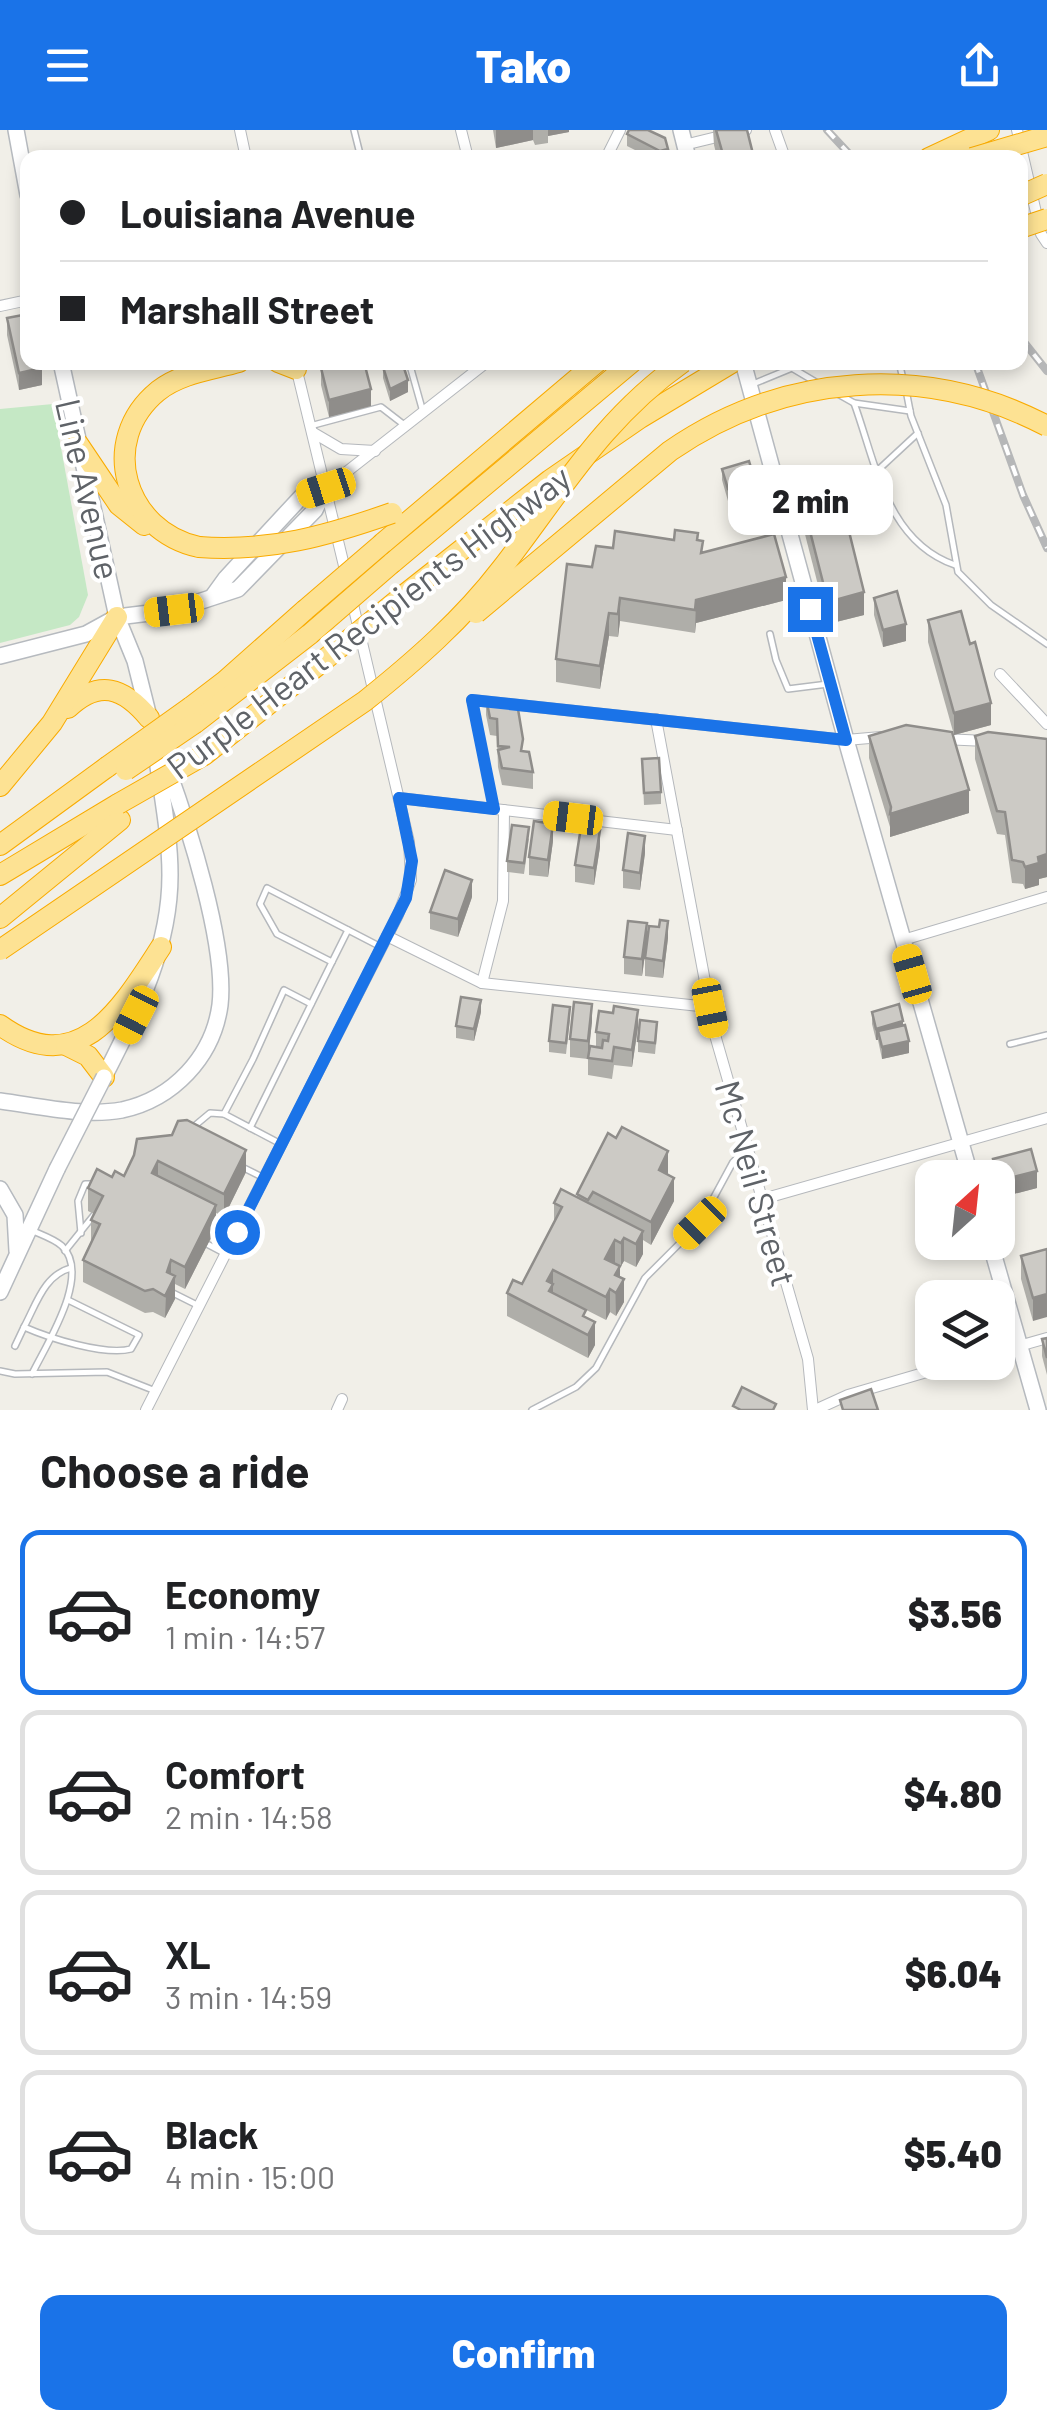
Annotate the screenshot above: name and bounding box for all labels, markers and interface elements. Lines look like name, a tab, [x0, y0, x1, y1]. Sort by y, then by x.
icon: menu	[40, 38, 95, 93]
text: Tako	[476, 38, 571, 92]
icon: share	[952, 38, 1007, 93]
text: Louisiana Avenue	[120, 190, 416, 236]
text: Marshall Street	[120, 286, 374, 332]
street label: Line Avenue	[48, 394, 130, 584]
street label: Purple Heart Recipients Highway	[158, 455, 578, 787]
car	[293, 464, 359, 512]
callout: 2 min	[728, 464, 892, 534]
text: 2 min	[772, 481, 849, 519]
route end	[788, 587, 833, 632]
car	[142, 591, 206, 629]
car	[541, 799, 605, 837]
car	[889, 941, 935, 1007]
car	[690, 976, 730, 1040]
car	[109, 981, 163, 1049]
street label: Mc Neil Street	[708, 1075, 806, 1291]
north arrow	[915, 1160, 1015, 1260]
map controls	[915, 1160, 1015, 1380]
car	[668, 1191, 732, 1255]
route start	[215, 1210, 260, 1255]
button: layers	[915, 1280, 1015, 1380]
text: Choose a ride	[40, 1443, 310, 1497]
icon: car	[45, 1568, 135, 1658]
text: Economy	[165, 1571, 320, 1617]
text: $3.56	[908, 1590, 1002, 1636]
text: 1 min · 14:57	[165, 1617, 325, 1655]
icon: car	[45, 1748, 135, 1838]
text: Comfort	[165, 1751, 305, 1797]
text: $4.80	[904, 1770, 1002, 1816]
text: 2 min · 14:58	[165, 1797, 333, 1835]
icon: car	[45, 1928, 135, 2018]
text: XL	[165, 1931, 211, 1977]
text: $6.04	[905, 1950, 1002, 1996]
text: 3 min · 14:59	[165, 1977, 332, 2015]
icon: car	[45, 2108, 135, 2198]
text: Black	[165, 2111, 259, 2157]
text: $5.40	[904, 2130, 1002, 2176]
text: 4 min · 15:00	[165, 2157, 335, 2195]
button: Confirm	[40, 2295, 1007, 2410]

